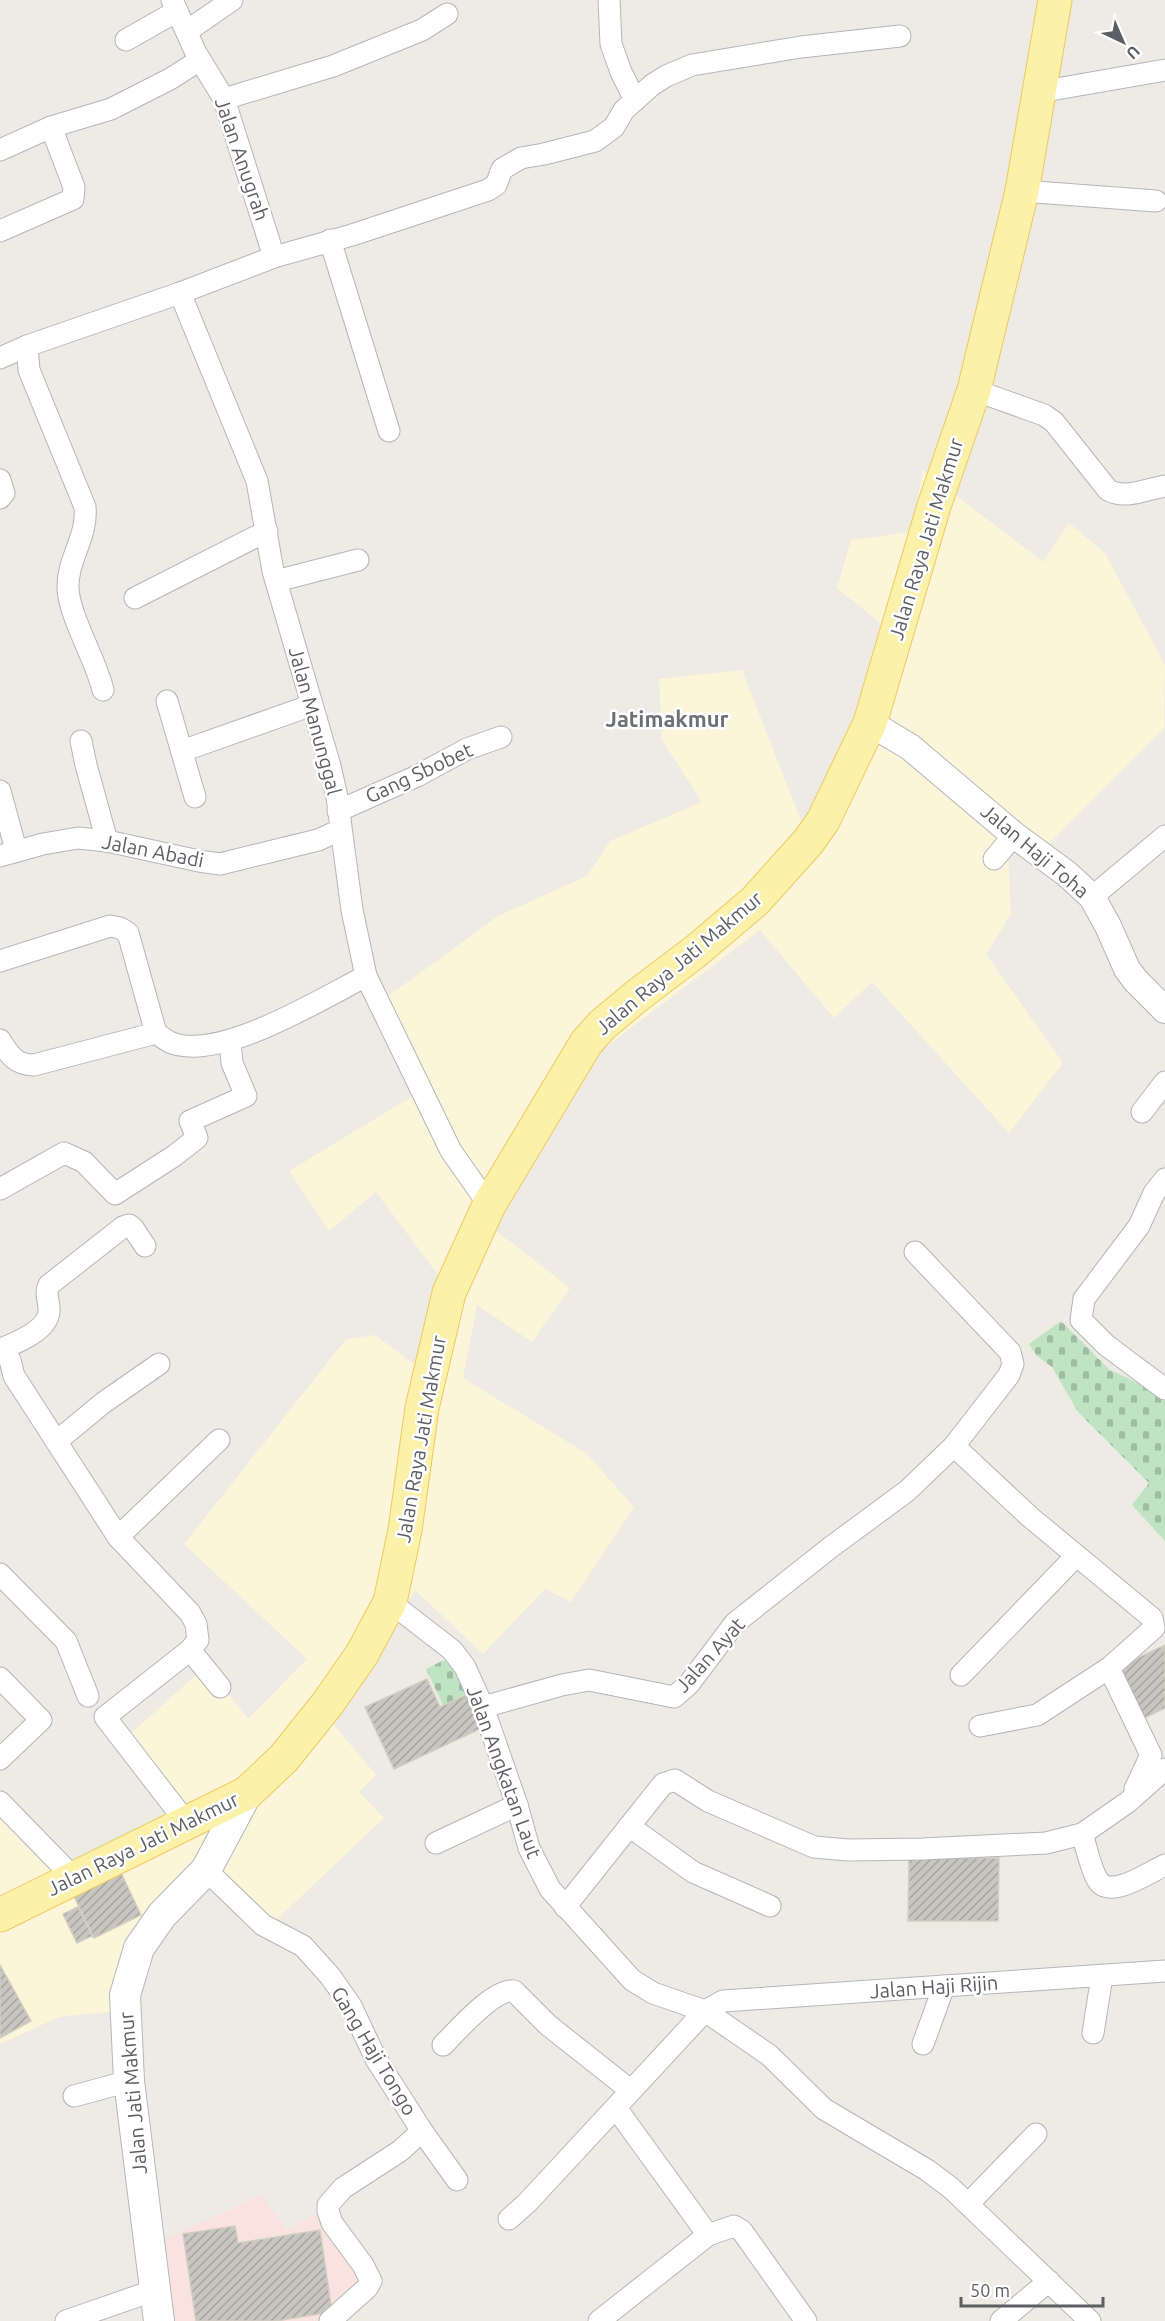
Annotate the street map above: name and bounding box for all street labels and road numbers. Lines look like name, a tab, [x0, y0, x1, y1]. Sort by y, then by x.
street label: Jalan Anugrah	[211, 94, 274, 223]
street label: Jalan Raya Jati Makmur	[884, 435, 967, 643]
street label: Jalan Manunggal	[285, 644, 346, 797]
street label: Gang Sbobet	[362, 738, 476, 807]
street label: Jalan Haji Toha	[977, 799, 1094, 902]
street label: Jalan Abadi	[100, 829, 206, 872]
street label: Jalan Raya Jati Makmur	[591, 886, 767, 1039]
street label: Jalan Raya Jati Makmur	[391, 1333, 450, 1544]
street label: Jalan Ayat	[670, 1613, 749, 1697]
street label: Jalan Angkatan Laut	[463, 1682, 546, 1861]
street label: Jalan Raya Jati Makmur	[43, 1787, 243, 1900]
street label: Jalan Haji Rijin	[869, 1971, 999, 2002]
street label: Gang Haji Tongo	[327, 1982, 422, 2119]
street label: Jalan Jati Makmur	[114, 2010, 151, 2175]

